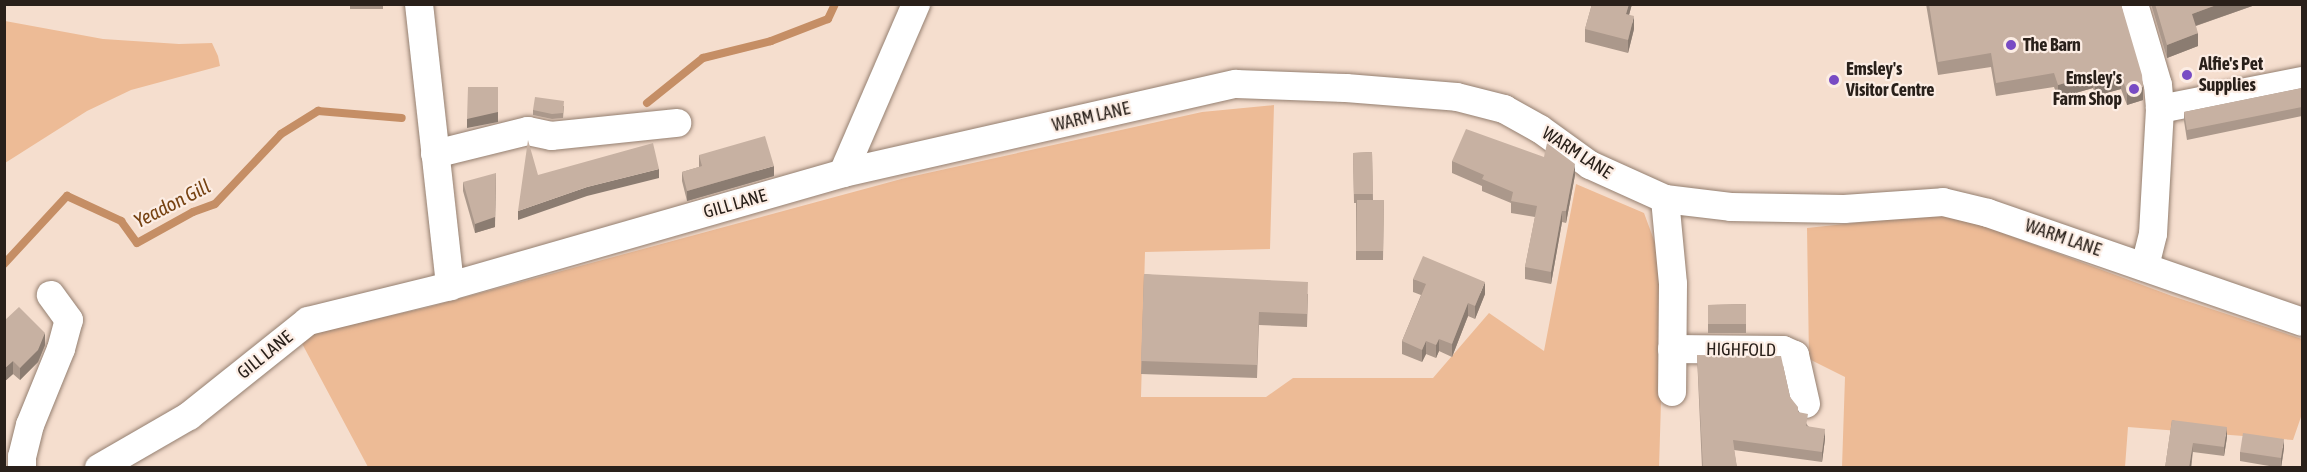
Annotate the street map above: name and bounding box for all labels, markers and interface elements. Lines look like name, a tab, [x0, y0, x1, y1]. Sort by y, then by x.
place label: The Barn	[2023, 34, 2081, 56]
marker: The Barn	[2004, 38, 2018, 52]
place label: Alfie's Pet Supplies	[2199, 54, 2263, 97]
place label: Emsley's Visitor Centre	[1846, 59, 1934, 101]
place label: Emsley's Farm Shop	[2053, 68, 2122, 110]
marker: Alfie's Pet Supplies	[2180, 68, 2194, 82]
marker: Emsley's Visitor Centre	[1827, 73, 1841, 87]
marker: Emsley's Farm Shop	[2127, 82, 2141, 96]
street label: WARM LANE	[1050, 98, 1132, 136]
street label: WARM LANE	[1538, 122, 1616, 184]
water label: Yeadon Gill	[130, 174, 214, 232]
street label: GILL LANE	[701, 185, 769, 223]
street label: WARM LANE	[2022, 215, 2104, 261]
street label: GILL LANE	[233, 326, 297, 384]
street label: HIGHFOLD	[1706, 339, 1776, 361]

